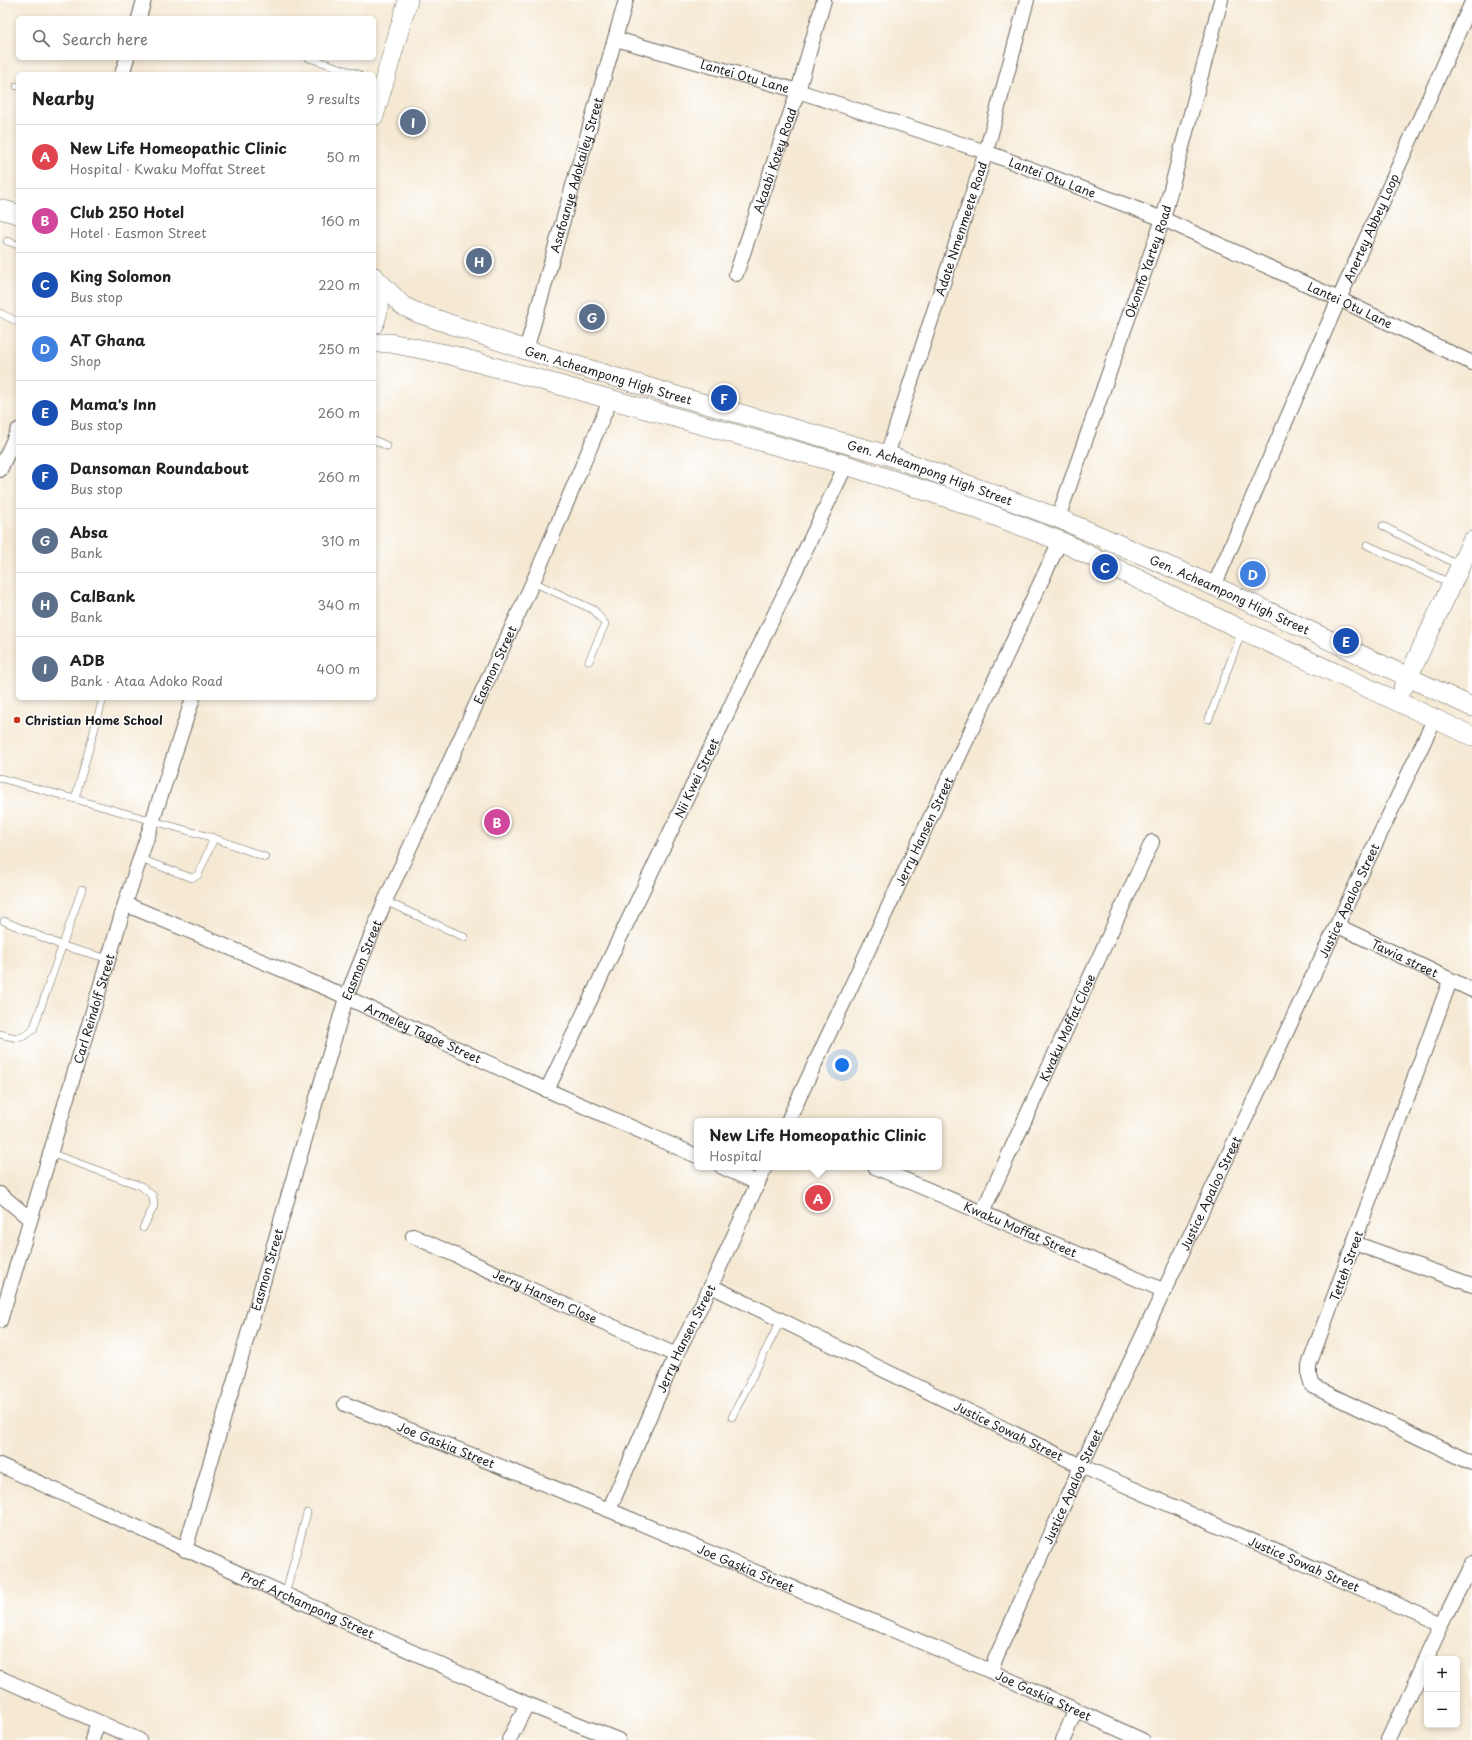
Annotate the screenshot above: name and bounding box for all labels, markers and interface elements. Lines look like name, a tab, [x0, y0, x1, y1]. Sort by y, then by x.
search box	[16, 16, 376, 60]
icon: search	[30, 27, 52, 49]
text: Search here	[62, 27, 148, 50]
street label: Lantei Otu Lane	[698, 55, 791, 97]
text: Nearby	[32, 85, 94, 111]
text: 9 results	[306, 89, 360, 108]
street label: Asafoanye Adokailey Street	[545, 95, 607, 255]
street label: Akaabi Kotey Road	[748, 105, 801, 215]
pin: I	[400, 107, 426, 137]
text: New Life Homeopathic Clinic	[70, 136, 287, 159]
text: A	[40, 147, 50, 166]
text: 50 m	[326, 147, 360, 166]
street label: Lantei Otu Lane	[1006, 153, 1099, 202]
text: Hospital · Kwaku Moffat Street	[70, 159, 265, 178]
street label: Adote Nmenmeete Road	[931, 159, 991, 298]
street label: Anertey Abbey Loop	[1339, 171, 1403, 285]
text: Club 250 Hotel	[70, 200, 184, 223]
street label: Okomfo Yartey Road	[1120, 203, 1175, 320]
text: B	[41, 211, 49, 230]
text: 160 m	[321, 211, 360, 230]
text: Hotel · Easmon Street	[70, 223, 207, 242]
pin: H	[466, 246, 492, 276]
text: King Solomon	[70, 264, 171, 287]
text: C	[40, 275, 50, 294]
text: 220 m	[318, 275, 360, 294]
street label: Lantei Otu Lane	[1305, 277, 1395, 332]
text: Bus stop	[70, 287, 123, 306]
pin: G	[579, 302, 605, 332]
text: AT Ghana	[70, 328, 146, 351]
text: D	[40, 339, 50, 358]
text: 250 m	[318, 339, 360, 358]
street label: Gen. Acheampong High Street	[523, 341, 694, 409]
text: Shop	[70, 351, 101, 370]
pin: F	[711, 383, 737, 413]
text: Mama's Inn	[70, 392, 156, 415]
text: E	[41, 403, 49, 422]
text: 260 m	[318, 403, 360, 422]
text: Bus stop	[70, 415, 123, 434]
street label: Gen. Acheampong High Street	[845, 435, 1015, 509]
text: Dansoman Roundabout	[70, 456, 249, 479]
text: F	[41, 467, 49, 486]
text: 260 m	[318, 467, 360, 486]
text: Bus stop	[70, 479, 123, 498]
text: Absa	[70, 520, 108, 543]
text: G	[40, 531, 50, 550]
text: 310 m	[321, 531, 360, 550]
text: Bank	[70, 543, 103, 562]
street label: Gen. Acheampong High Street	[1147, 550, 1313, 639]
pin: C	[1092, 552, 1118, 582]
pin: D	[1240, 559, 1266, 589]
text: CalBank	[70, 584, 135, 607]
text: H	[40, 595, 50, 614]
text: 340 m	[317, 595, 360, 614]
text: Bank	[70, 607, 103, 626]
street label: Easmon Street	[469, 622, 521, 707]
pin: E	[1333, 626, 1359, 656]
text: ADB	[70, 648, 105, 671]
text: I	[43, 659, 47, 678]
text: 400 m	[317, 659, 360, 678]
text: Bank · Ataa Adoko Road	[70, 671, 223, 690]
place label: Christian Home School	[25, 711, 163, 729]
marker: Christian Home School	[12, 715, 22, 725]
street label: Nii Kwei Street	[670, 735, 723, 821]
street label: Jerry Hansen Street	[891, 774, 957, 889]
pin: B	[484, 807, 510, 837]
street label: Justice Apaloo Street	[1314, 840, 1383, 961]
street label: Easmon Street	[337, 917, 386, 1003]
street label: Tawia street	[1368, 934, 1441, 982]
street label: Carl Reindolf Street	[69, 951, 119, 1066]
street label: Kwaku Moffat Close	[1035, 971, 1099, 1084]
street label: Armeley Tagoe Street	[362, 998, 485, 1068]
your location	[832, 1055, 852, 1075]
popup	[694, 1118, 942, 1170]
text: New Life Homeopathic Clinic	[710, 1123, 926, 1146]
street label: Justice Apaloo Street	[1175, 1133, 1245, 1253]
text: Hospital	[710, 1146, 762, 1165]
pin: A	[805, 1183, 831, 1213]
street label: Kwaku Moffat Street	[961, 1197, 1080, 1261]
street label: Easmon Street	[246, 1226, 287, 1313]
street label: Tetteh Street	[1325, 1228, 1367, 1304]
street label: Jerry Hansen Close	[490, 1264, 600, 1327]
street label: Jerry Hansen Street	[652, 1281, 719, 1395]
street label: Justice Sowah Street	[951, 1397, 1066, 1465]
street label: Joe Gaskia Street	[395, 1417, 498, 1472]
street label: Justice Apaloo Street	[1038, 1426, 1106, 1547]
street label: Justice Sowah Street	[1246, 1531, 1363, 1596]
street label: Joe Gaskia Street	[695, 1539, 797, 1596]
street label: Prof. Archampong Street	[238, 1567, 377, 1643]
map controls	[1424, 1656, 1460, 1728]
button: +	[1424, 1656, 1460, 1692]
street label: Joe Gaskia Street	[993, 1666, 1094, 1725]
button: −	[1424, 1692, 1460, 1728]

